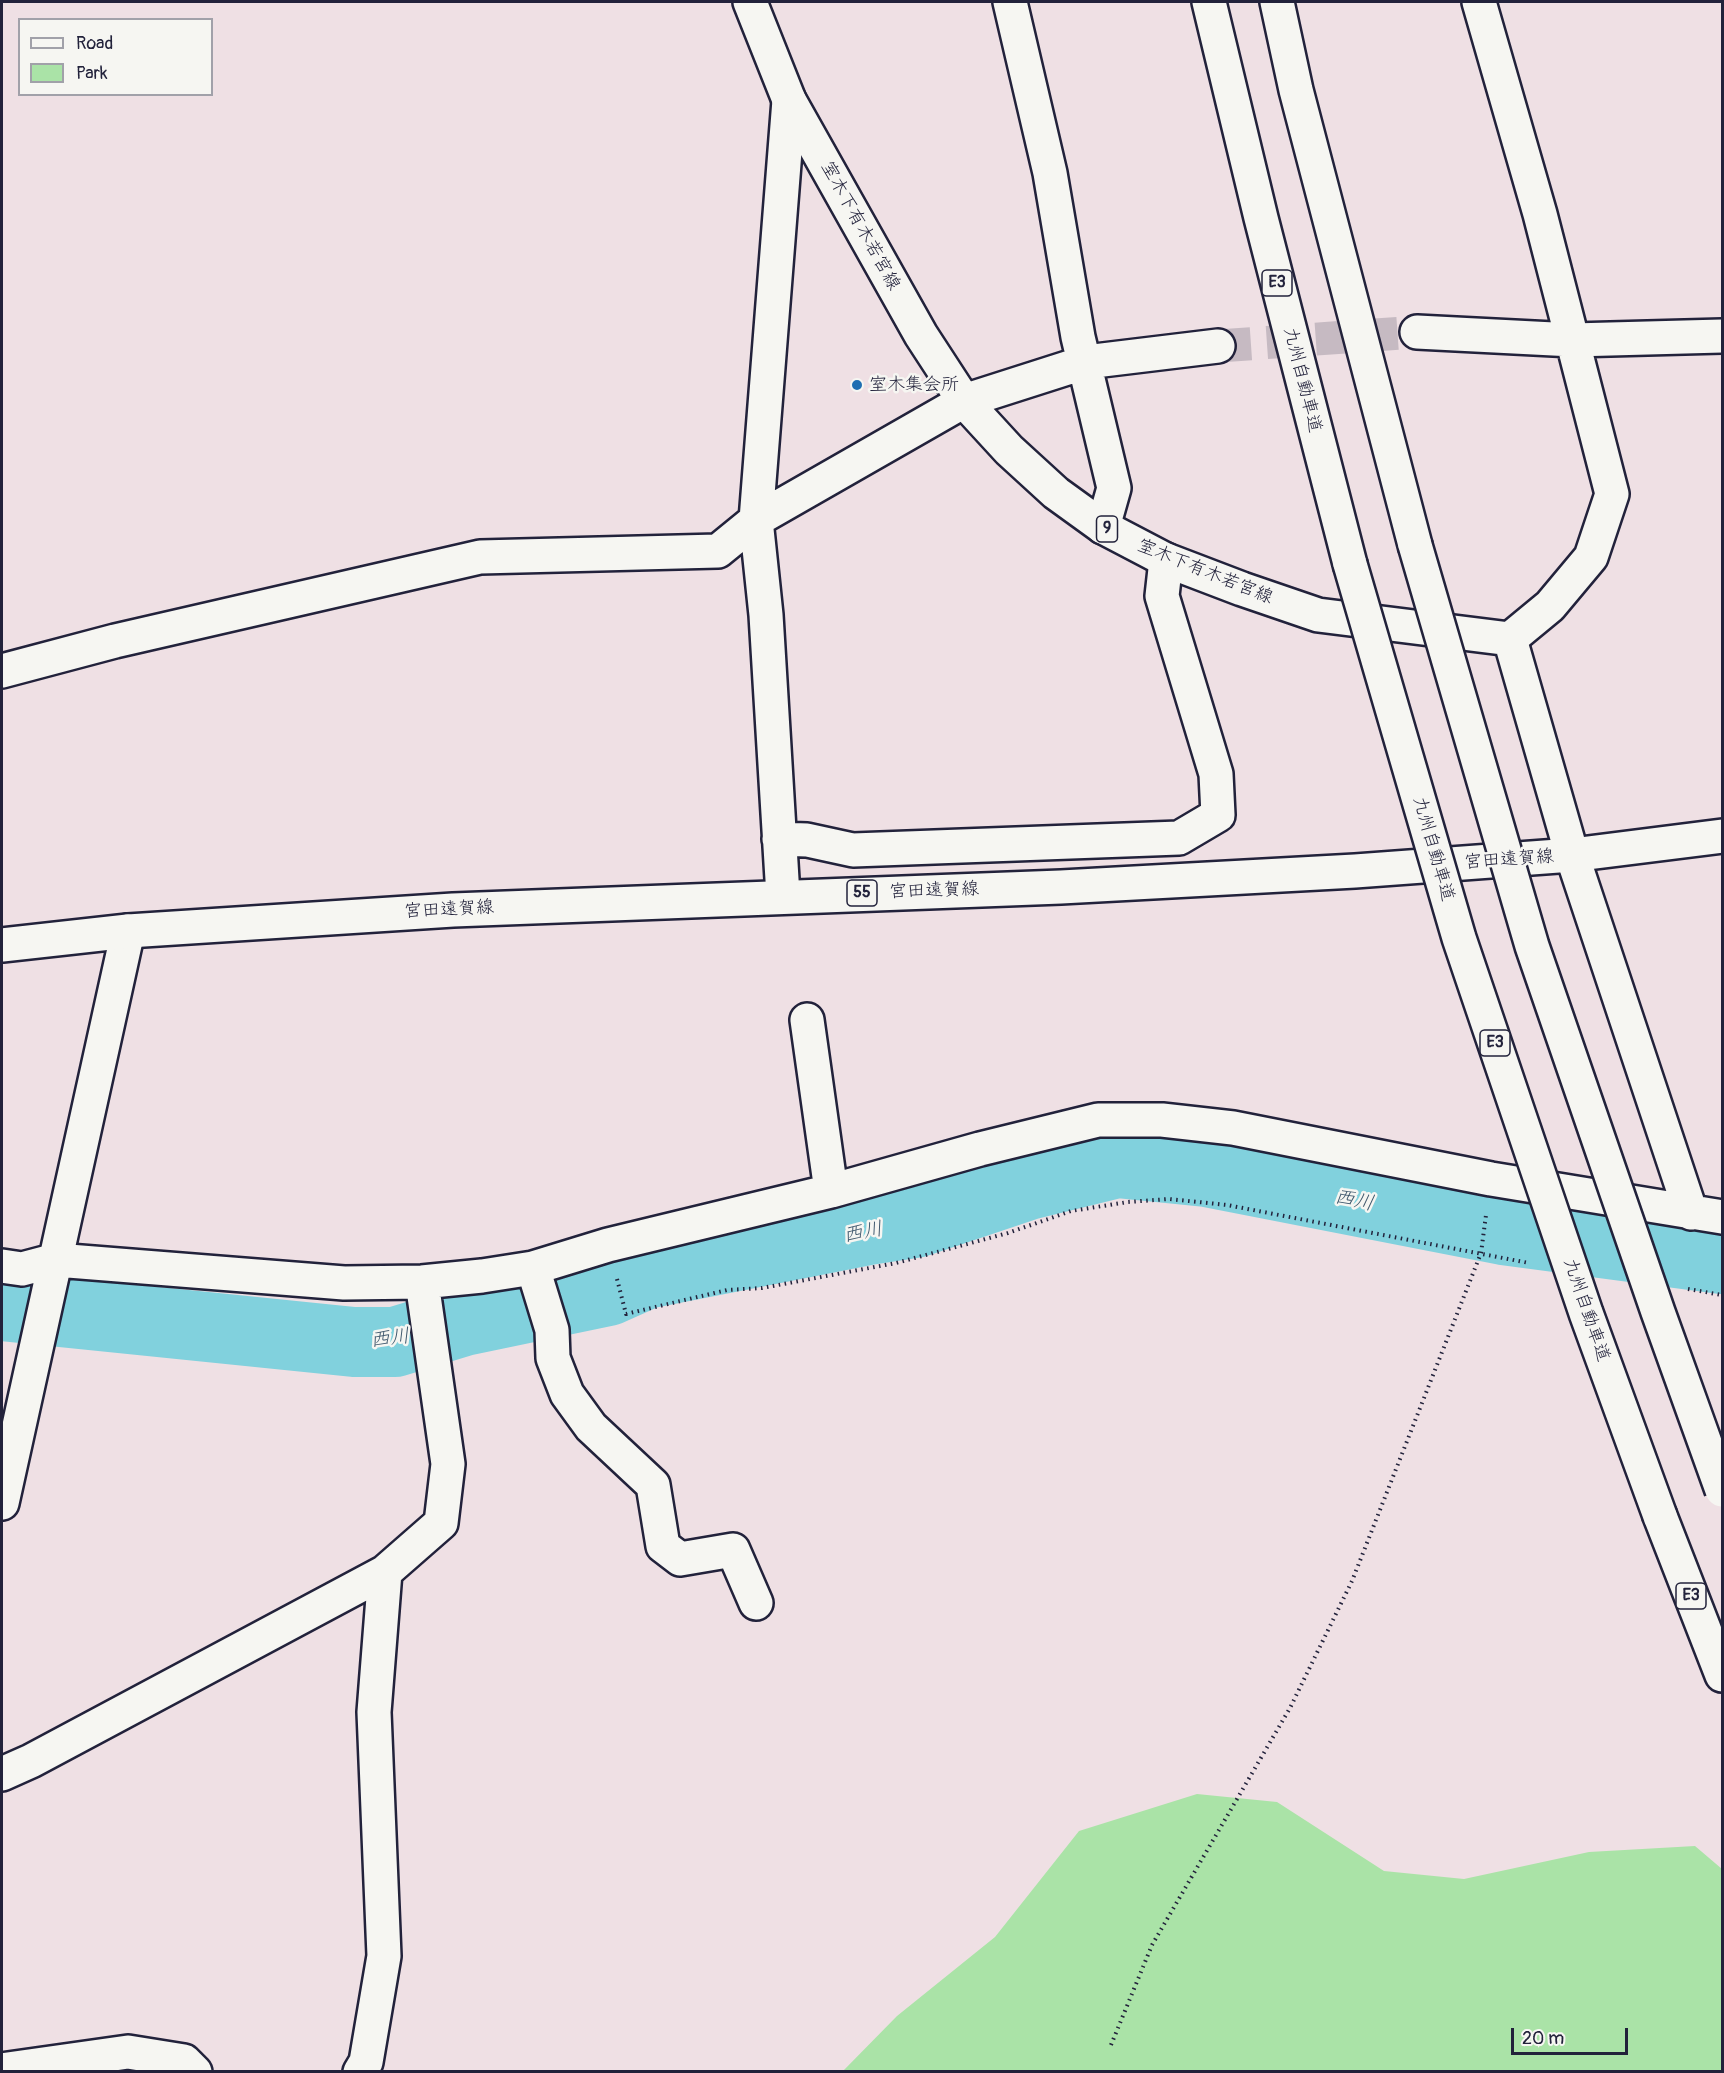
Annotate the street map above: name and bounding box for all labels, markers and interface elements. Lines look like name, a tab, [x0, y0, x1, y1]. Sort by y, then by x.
legend	[18, 18, 213, 96]
text: Road	[76, 32, 113, 55]
text: Park	[76, 62, 108, 85]
street label: 室木下有木若宮線	[816, 158, 904, 294]
road number: E3	[1262, 270, 1292, 296]
street label: 九州自動車道	[1278, 325, 1326, 435]
place label: 室木集会所	[869, 374, 959, 396]
marker: 室木集会所	[850, 378, 864, 392]
road number: 9	[1096, 516, 1118, 542]
street label: 室木下有木若宮線	[1134, 535, 1276, 609]
street label: 九州自動車道	[1408, 794, 1458, 904]
street label: 宮田遠賀線	[1463, 846, 1555, 874]
street label: 宮田遠賀線	[889, 879, 979, 903]
road number: 55	[847, 880, 877, 906]
street label: 宮田遠賀線	[403, 897, 495, 923]
road number: E3	[1480, 1030, 1510, 1056]
water label: 西川	[1332, 1185, 1376, 1217]
water label: 西川	[841, 1217, 885, 1249]
street label: 九州自動車道	[1558, 1255, 1614, 1365]
water label: 西川	[369, 1325, 411, 1353]
road number: E3	[1676, 1583, 1706, 1609]
scale bar	[1514, 2016, 1631, 2054]
text: 20 m	[1522, 2027, 1564, 2050]

